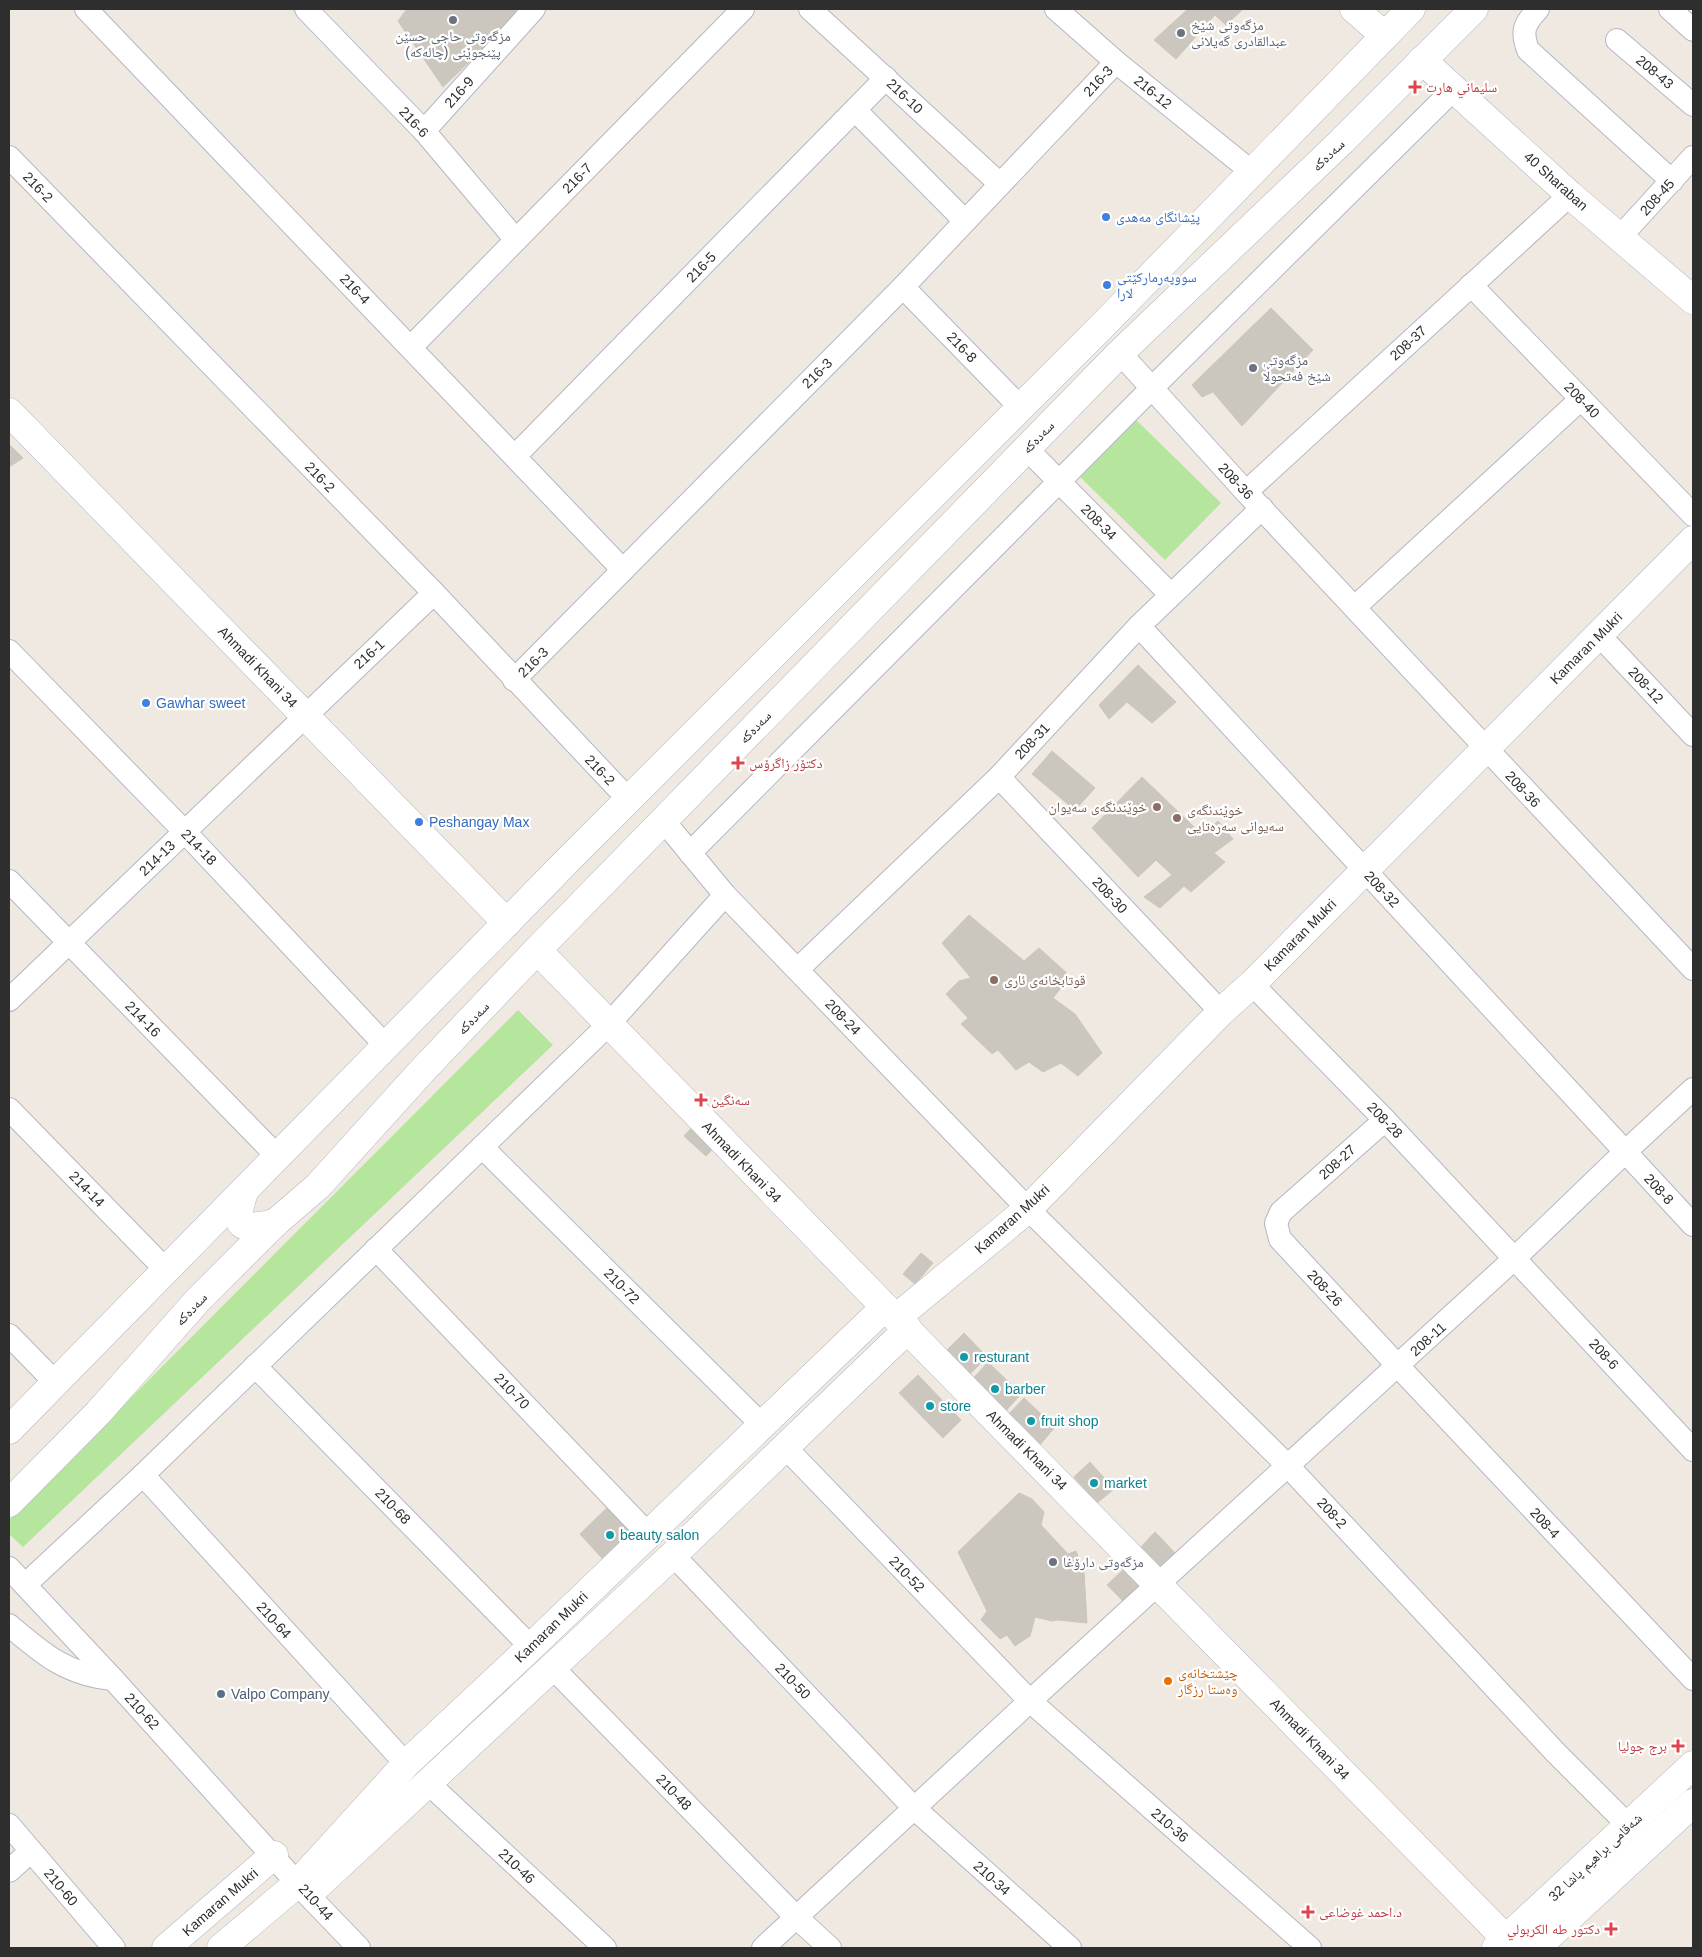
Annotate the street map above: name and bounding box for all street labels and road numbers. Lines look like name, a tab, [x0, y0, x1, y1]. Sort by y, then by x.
street label: 208-43	[1633, 52, 1677, 92]
street label: 216-3	[1080, 62, 1116, 100]
street label: 216-12	[1131, 72, 1175, 112]
street label: 216-9	[441, 73, 477, 111]
street label: 216-10	[884, 75, 927, 117]
street label: 216-6	[396, 103, 432, 141]
street label: سەدەکە	[1308, 136, 1348, 174]
street label: 40 Sharaban	[1521, 148, 1591, 214]
street label: 216-7	[559, 159, 595, 196]
street label: 216-2	[20, 169, 56, 206]
street label: 208-45	[1636, 175, 1678, 219]
street label: 216-5	[683, 248, 719, 285]
street label: 216-4	[337, 271, 373, 308]
street label: 208-37	[1386, 322, 1430, 364]
street label: 216-8	[944, 329, 980, 366]
street label: 216-3	[799, 355, 835, 391]
street label: 208-40	[1561, 379, 1603, 421]
street label: سەدەکە	[1019, 417, 1057, 457]
street label: 216-2	[302, 459, 338, 496]
street label: 208-36	[1215, 460, 1257, 503]
street label: 208-34	[1078, 501, 1120, 543]
street label: Kamaran Mukri	[1547, 609, 1625, 687]
street label: Ahmadi Khani 34	[215, 623, 301, 711]
street label: 216-1	[350, 636, 388, 672]
street label: 216-3	[515, 644, 551, 680]
street label: 208-12	[1625, 664, 1667, 707]
street label: سەدەکە	[736, 707, 774, 747]
street label: 208-31	[1011, 719, 1053, 762]
street label: 216-2	[582, 752, 618, 789]
street label: 208-36	[1502, 768, 1544, 811]
street label: 214-18	[178, 826, 220, 868]
street label: 214-13	[136, 837, 178, 879]
street label: 208-32	[1361, 868, 1403, 911]
street label: 208-30	[1089, 874, 1131, 917]
street label: Kamaran Mukri	[1261, 896, 1339, 974]
street label: 208-24	[822, 996, 864, 1038]
street label: 214-16	[122, 998, 164, 1040]
street label: سەدەکە	[454, 998, 492, 1038]
street label: 208-28	[1364, 1099, 1406, 1141]
street label: Ahmadi Khani 34	[699, 1118, 785, 1206]
street label: 208-27	[1315, 1141, 1359, 1183]
street label: 214-14	[66, 1168, 108, 1210]
street label: 208-8	[1641, 1170, 1677, 1208]
street label: Kamaran Mukri	[971, 1181, 1053, 1257]
street label: 210-72	[601, 1265, 643, 1307]
street label: 208-26	[1304, 1267, 1346, 1310]
street label: سەدەکە	[172, 1289, 210, 1329]
street label: 208-11	[1407, 1319, 1449, 1359]
street label: 208-6	[1586, 1335, 1622, 1373]
street label: 210-70	[491, 1370, 533, 1412]
street label: Ahmadi Khani 34	[984, 1407, 1071, 1494]
street label: 210-68	[372, 1485, 414, 1527]
street label: 208-2	[1314, 1494, 1350, 1532]
street label: 208-4	[1527, 1504, 1563, 1542]
street label: 210-52	[886, 1553, 928, 1595]
street label: Kamaran Mukri	[511, 1588, 591, 1666]
street label: 210-64	[253, 1598, 295, 1642]
street label: 210-50	[772, 1660, 814, 1702]
street label: 210-62	[121, 1689, 163, 1733]
street label: Ahmadi Khani 34	[1267, 1695, 1353, 1783]
street label: 210-48	[653, 1771, 695, 1813]
street label: 210-36	[1148, 1805, 1192, 1845]
street label: شەقامی براهیم پاشا 32	[1545, 1810, 1646, 1906]
street label: 210-46	[496, 1845, 539, 1887]
street label: 210-34	[970, 1857, 1014, 1899]
street label: 210-60	[41, 1865, 81, 1909]
street label: Kamaran Mukri	[179, 1865, 261, 1939]
street label: 210-44	[295, 1880, 337, 1924]

